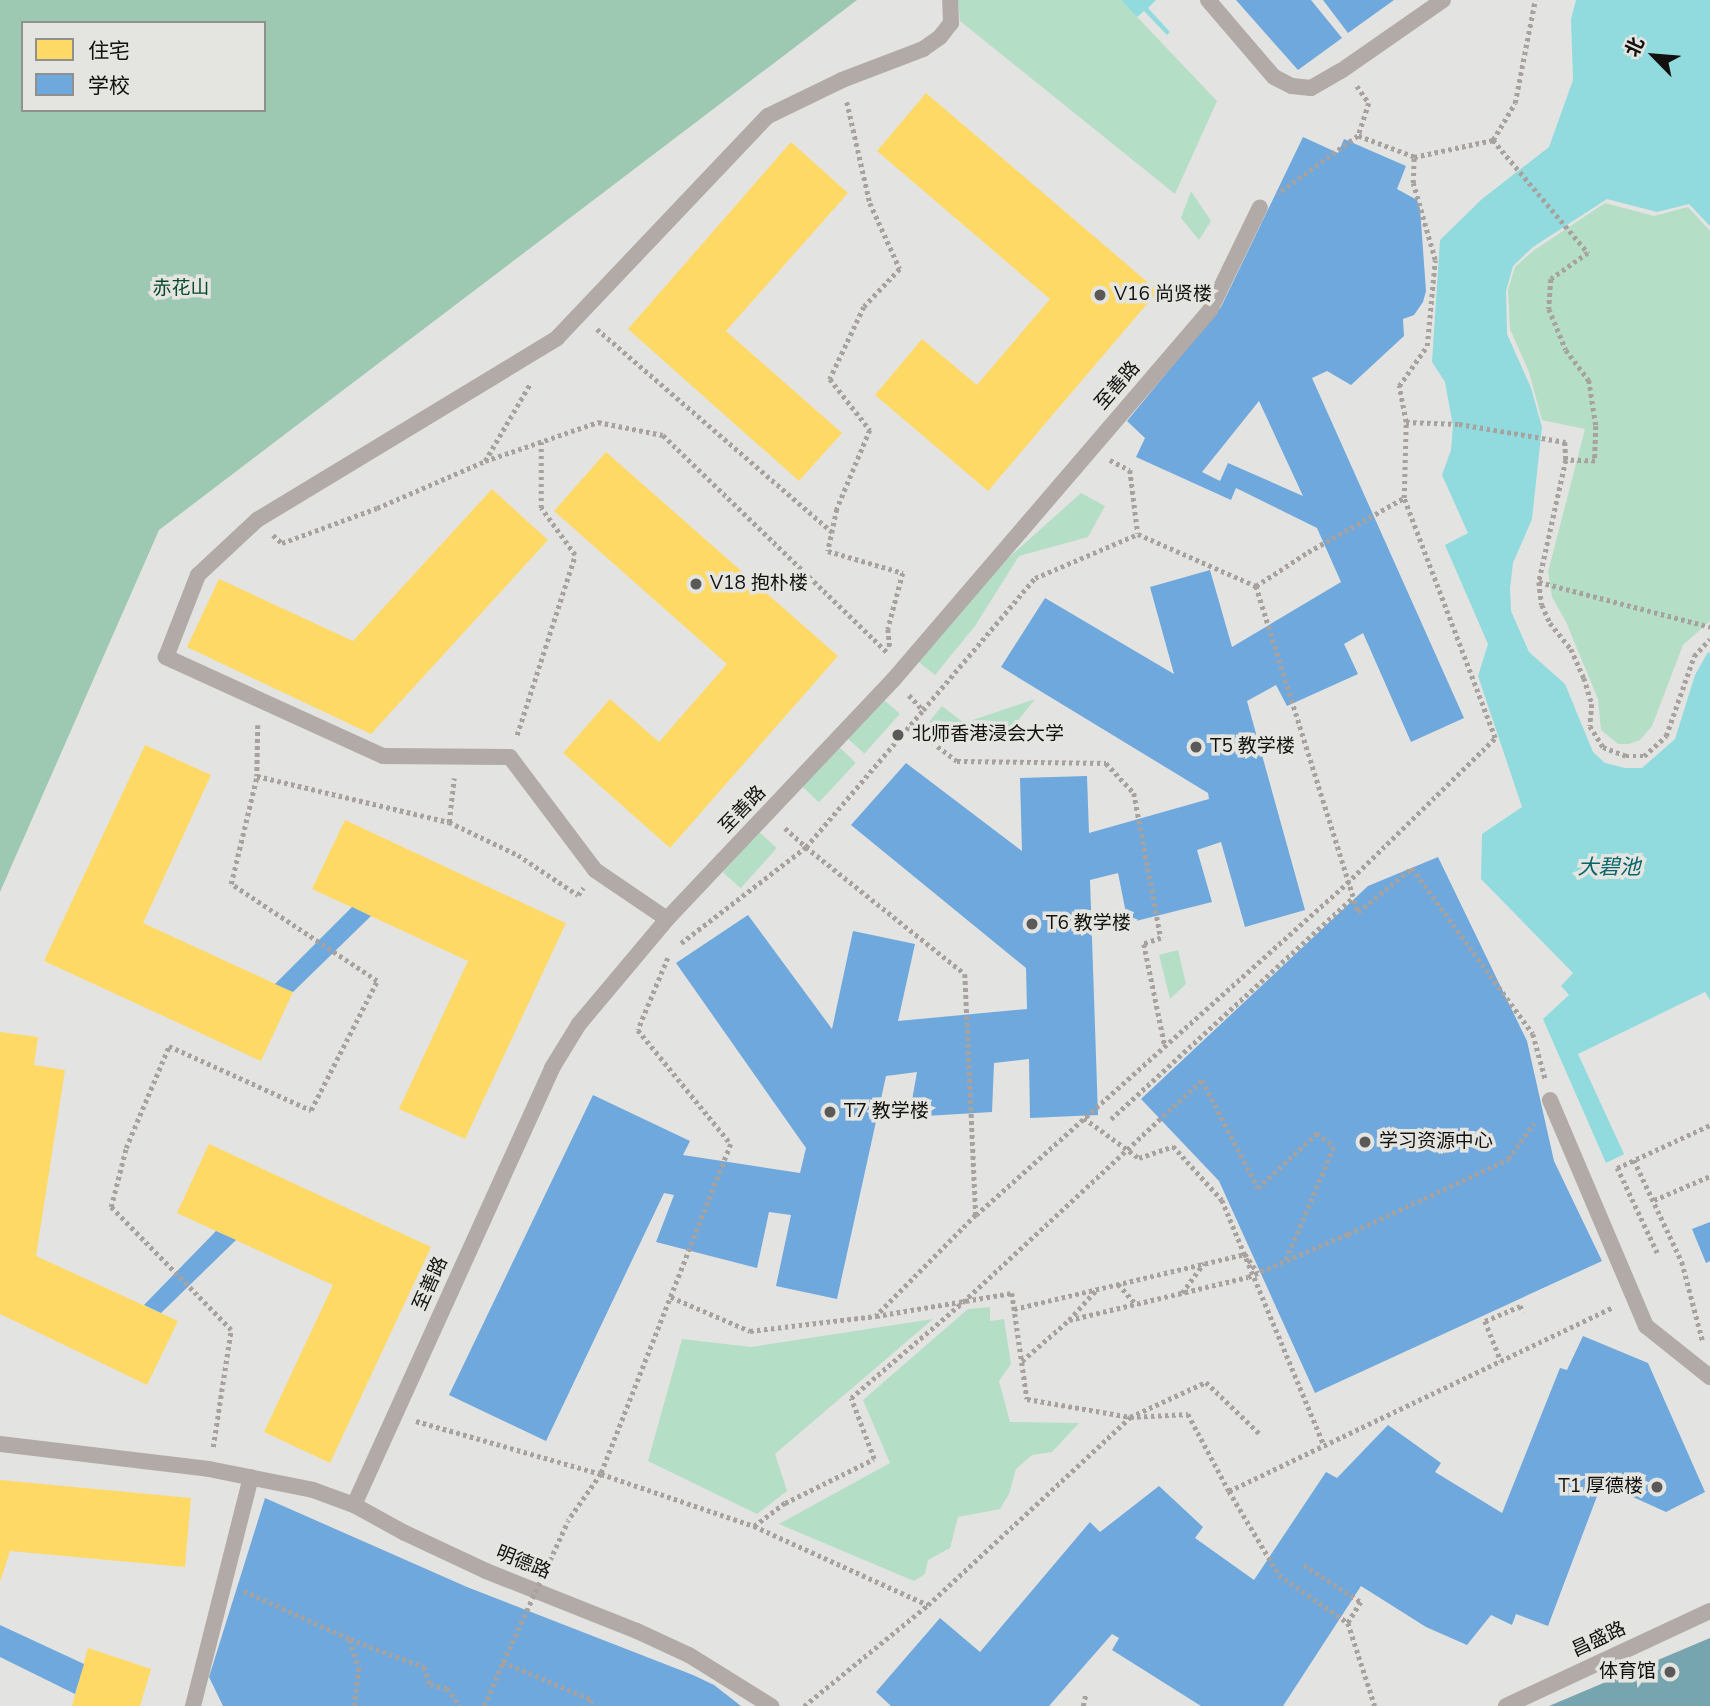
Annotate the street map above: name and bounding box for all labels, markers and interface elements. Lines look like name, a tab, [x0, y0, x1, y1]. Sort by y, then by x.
legend	[21, 21, 266, 112]
north arrow	[1619, 21, 1689, 91]
text: 北	[1619, 33, 1651, 61]
text: 住宅	[88, 37, 130, 65]
text: 学校	[88, 72, 130, 100]
park label: 赤花山	[153, 278, 209, 300]
place label: V16 尚贤楼	[1114, 284, 1212, 306]
marker: V16 尚贤楼	[1092, 287, 1108, 303]
street label: 至善路	[1091, 357, 1145, 415]
place label: V18 抱朴楼	[710, 573, 808, 595]
marker: V18 抱朴楼	[688, 576, 704, 592]
place label: 北师香港浸会大学	[912, 724, 1064, 746]
marker: 北师香港浸会大学	[890, 727, 906, 743]
place label: T5 教学楼	[1210, 736, 1295, 758]
marker: T5 教学楼	[1188, 739, 1204, 755]
street label: 至善路	[715, 782, 771, 838]
water label: 大碧池	[1578, 854, 1640, 880]
place label: T6 教学楼	[1046, 913, 1131, 935]
marker: T6 教学楼	[1024, 916, 1040, 932]
place label: T7 教学楼	[844, 1101, 929, 1123]
marker: T7 教学楼	[822, 1104, 838, 1120]
place label: 学习资源中心	[1379, 1131, 1493, 1153]
marker: 学习资源中心	[1357, 1134, 1373, 1150]
street label: 至善路	[409, 1253, 453, 1315]
place label: T1 厚德楼	[1558, 1476, 1643, 1498]
marker: T1 厚德楼	[1649, 1479, 1665, 1495]
street label: 明德路	[492, 1542, 554, 1584]
street label: 昌盛路	[1568, 1618, 1630, 1662]
place label: 体育馆	[1599, 1661, 1656, 1683]
marker: 体育馆	[1662, 1664, 1678, 1680]

